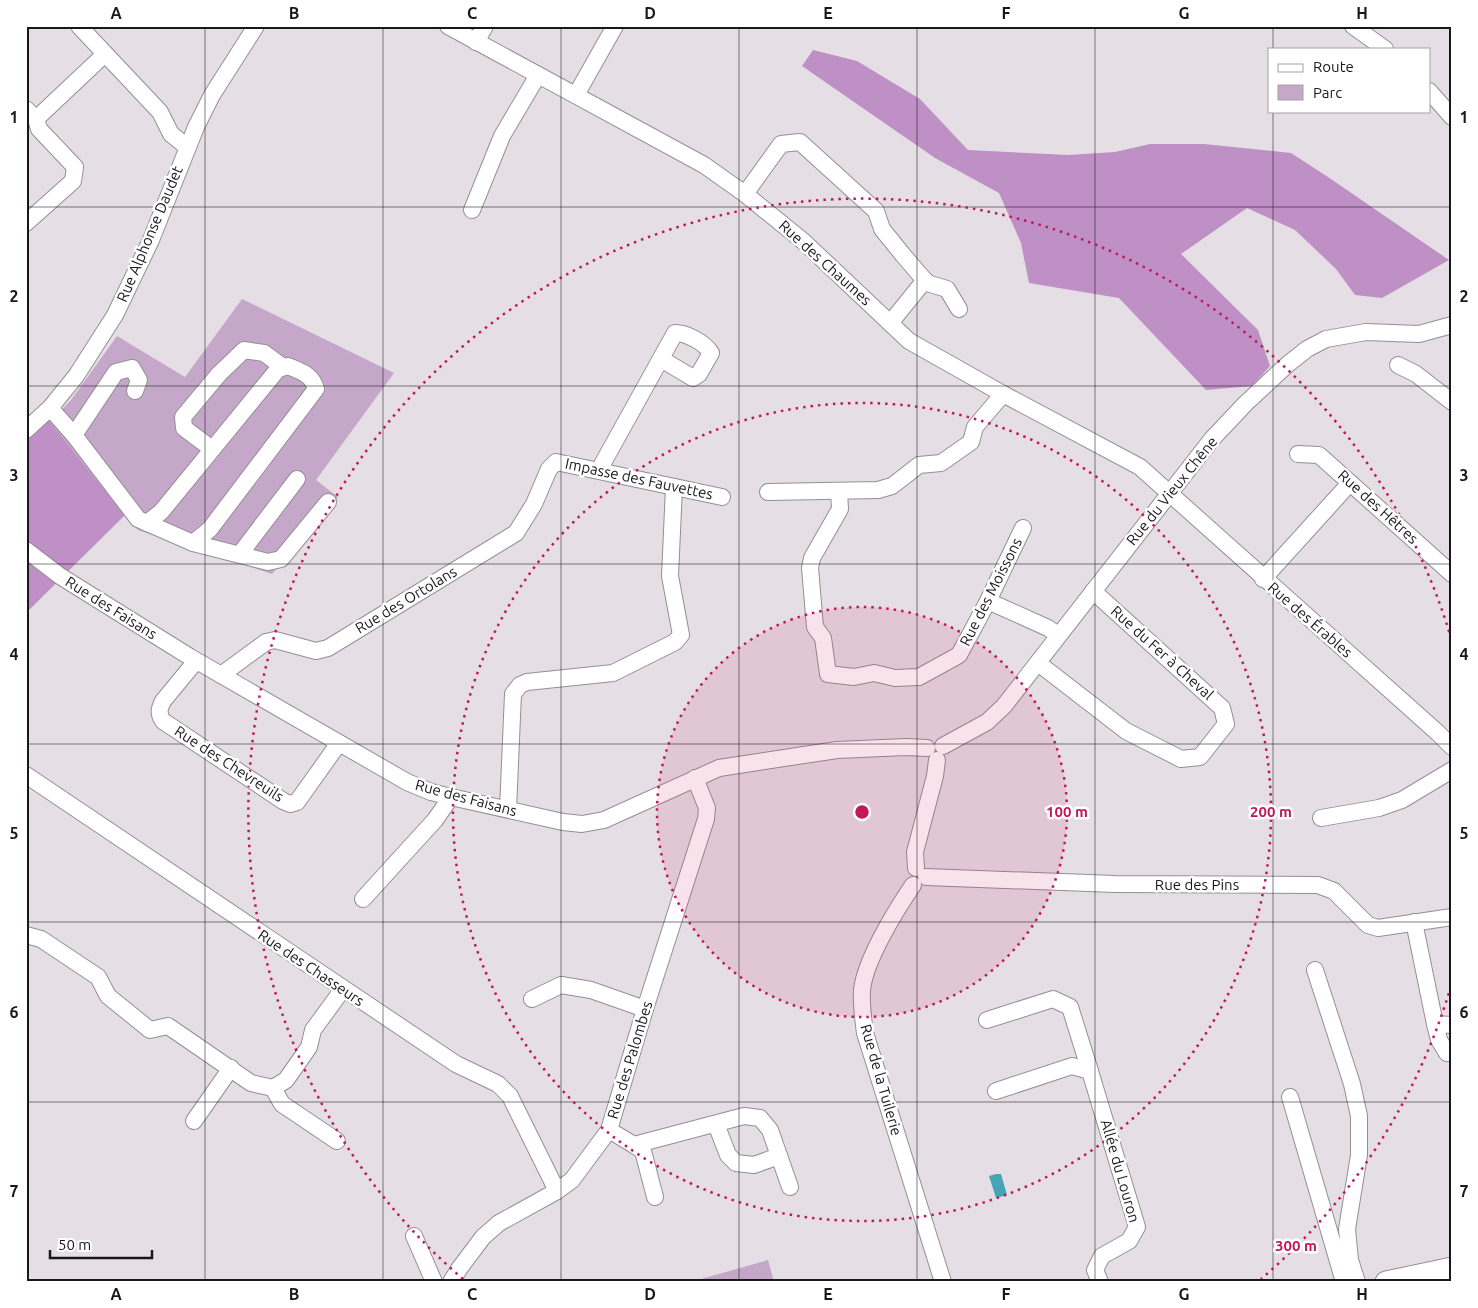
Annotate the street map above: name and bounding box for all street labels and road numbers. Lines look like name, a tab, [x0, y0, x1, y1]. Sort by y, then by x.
street label: Rue Alphonse Daudet	[113, 163, 186, 304]
street label: Rue des Chaumes	[776, 217, 875, 309]
street label: Rue du Vieux Chêne	[1123, 433, 1221, 548]
street label: Impasse des Fauvettes	[564, 455, 715, 502]
street label: Rue des Hêtres	[1335, 466, 1422, 547]
street label: Rue des Moissons	[956, 535, 1025, 649]
street label: Rue des Ortolans	[352, 563, 460, 637]
street label: Rue des Faisans	[62, 573, 160, 643]
street label: Rue des Érables	[1265, 578, 1356, 661]
street label: Rue du Fer à Cheval	[1108, 602, 1217, 703]
street label: Rue des Chevreuils	[172, 722, 287, 805]
street label: Rue des Faisans	[413, 776, 519, 819]
street label: Rue des Pins	[1155, 876, 1239, 893]
street label: Rue des Chasseurs	[255, 926, 367, 1009]
street label: Rue des Palombes	[604, 999, 656, 1121]
street label: Rue de la Tuilerie	[857, 1022, 906, 1138]
street label: Allée du Louron	[1098, 1117, 1143, 1224]

